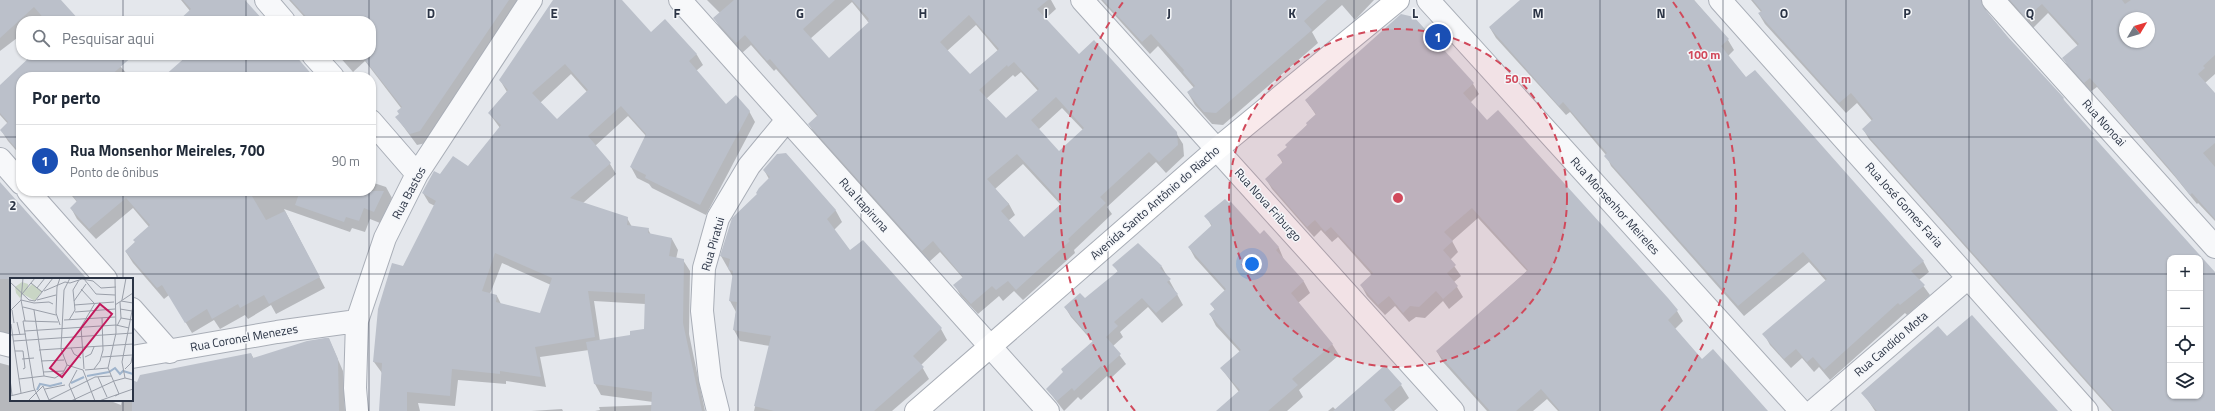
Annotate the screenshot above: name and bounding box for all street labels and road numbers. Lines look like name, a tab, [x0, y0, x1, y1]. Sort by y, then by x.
street label: Rua Nonoai	[2078, 95, 2131, 151]
street label: Avenida Santo Antônio do Riacho	[1086, 141, 1224, 264]
street label: Rua Monsenhor Meireles	[1566, 152, 1665, 259]
street label: Rua José Gomes Faria	[1861, 158, 1948, 252]
street label: Rua Bastos	[387, 163, 431, 223]
street label: Rua Nova Friburgo	[1230, 164, 1307, 246]
street label: Rua Itapiruna	[835, 173, 894, 236]
street label: Rua Piratui	[696, 215, 729, 273]
street label: Rua Candido Mota	[1850, 306, 1932, 381]
street label: Rua Coronel Menezes	[189, 319, 300, 356]

